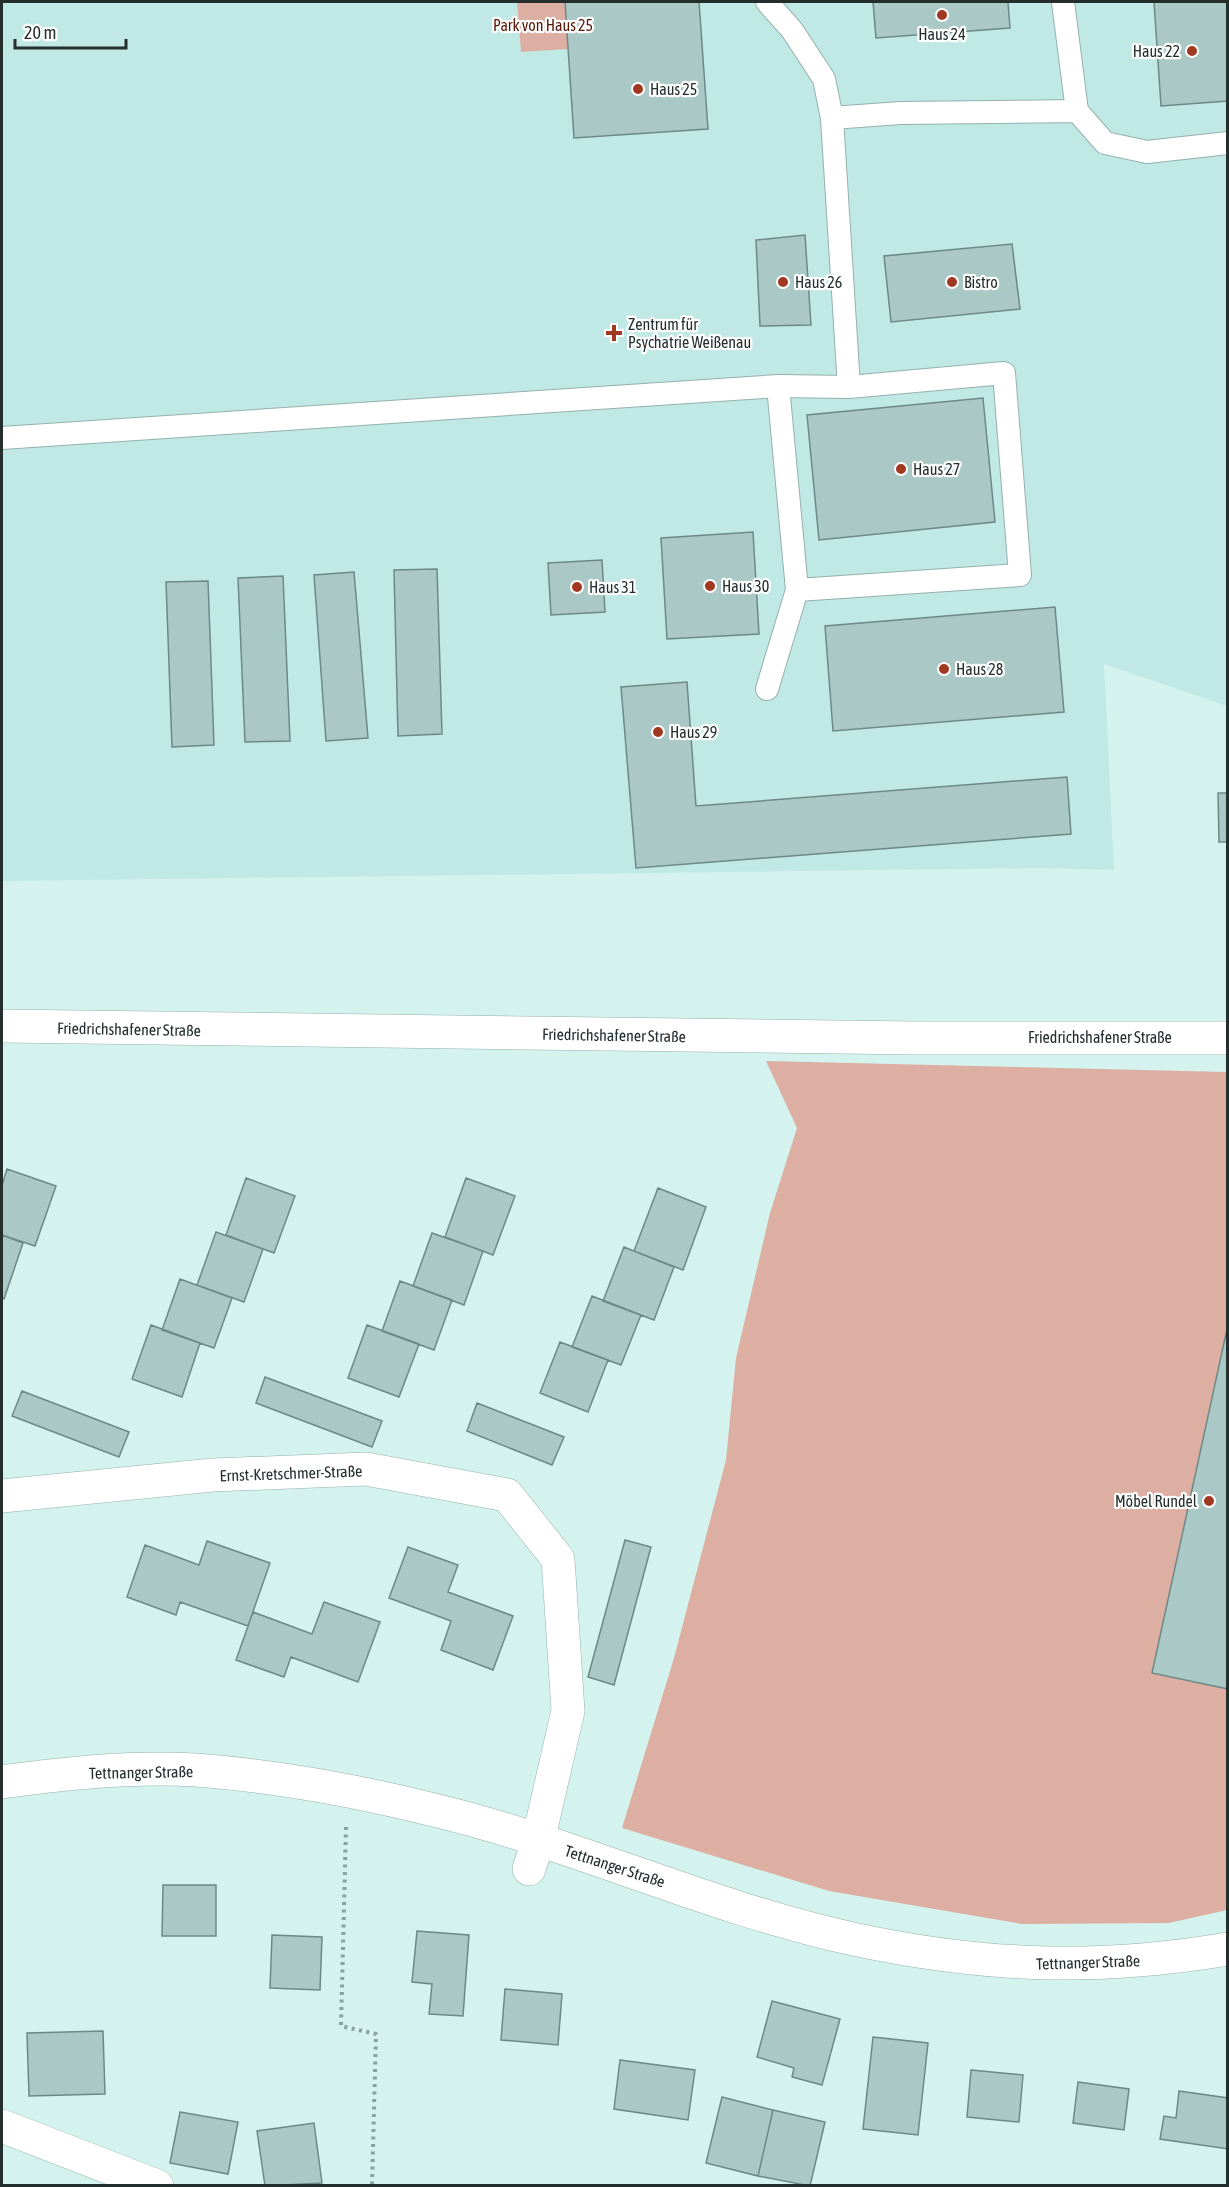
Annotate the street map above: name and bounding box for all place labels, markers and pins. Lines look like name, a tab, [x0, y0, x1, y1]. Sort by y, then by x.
marker: Haus 24	[935, 8, 949, 22]
place label: Haus 24	[918, 25, 966, 43]
place label: Haus 22	[1133, 42, 1180, 60]
marker: Haus 22	[1185, 44, 1199, 58]
place label: Haus 25	[650, 80, 697, 98]
marker: Haus 25	[631, 82, 645, 96]
place label: Haus 26	[795, 273, 842, 291]
place label: Bistro	[964, 273, 998, 291]
marker: Haus 26	[776, 275, 790, 289]
marker: Bistro	[945, 275, 959, 289]
place label: Zentrum für Psychatrie Weißenau	[628, 315, 751, 352]
marker: Zentrum für Psychatrie Weißenau	[605, 324, 623, 342]
place label: Haus 27	[913, 460, 960, 478]
marker: Haus 27	[894, 462, 908, 476]
place label: Haus 30	[722, 577, 769, 595]
place label: Haus 31	[589, 578, 636, 596]
marker: Haus 30	[703, 579, 717, 593]
marker: Haus 31	[570, 580, 584, 594]
place label: Haus 28	[956, 660, 1003, 678]
marker: Haus 28	[937, 662, 951, 676]
place label: Haus 29	[670, 723, 717, 741]
marker: Haus 29	[651, 725, 665, 739]
place label: Möbel Rundel	[1115, 1492, 1198, 1510]
marker: Möbel Rundel	[1202, 1494, 1216, 1508]

